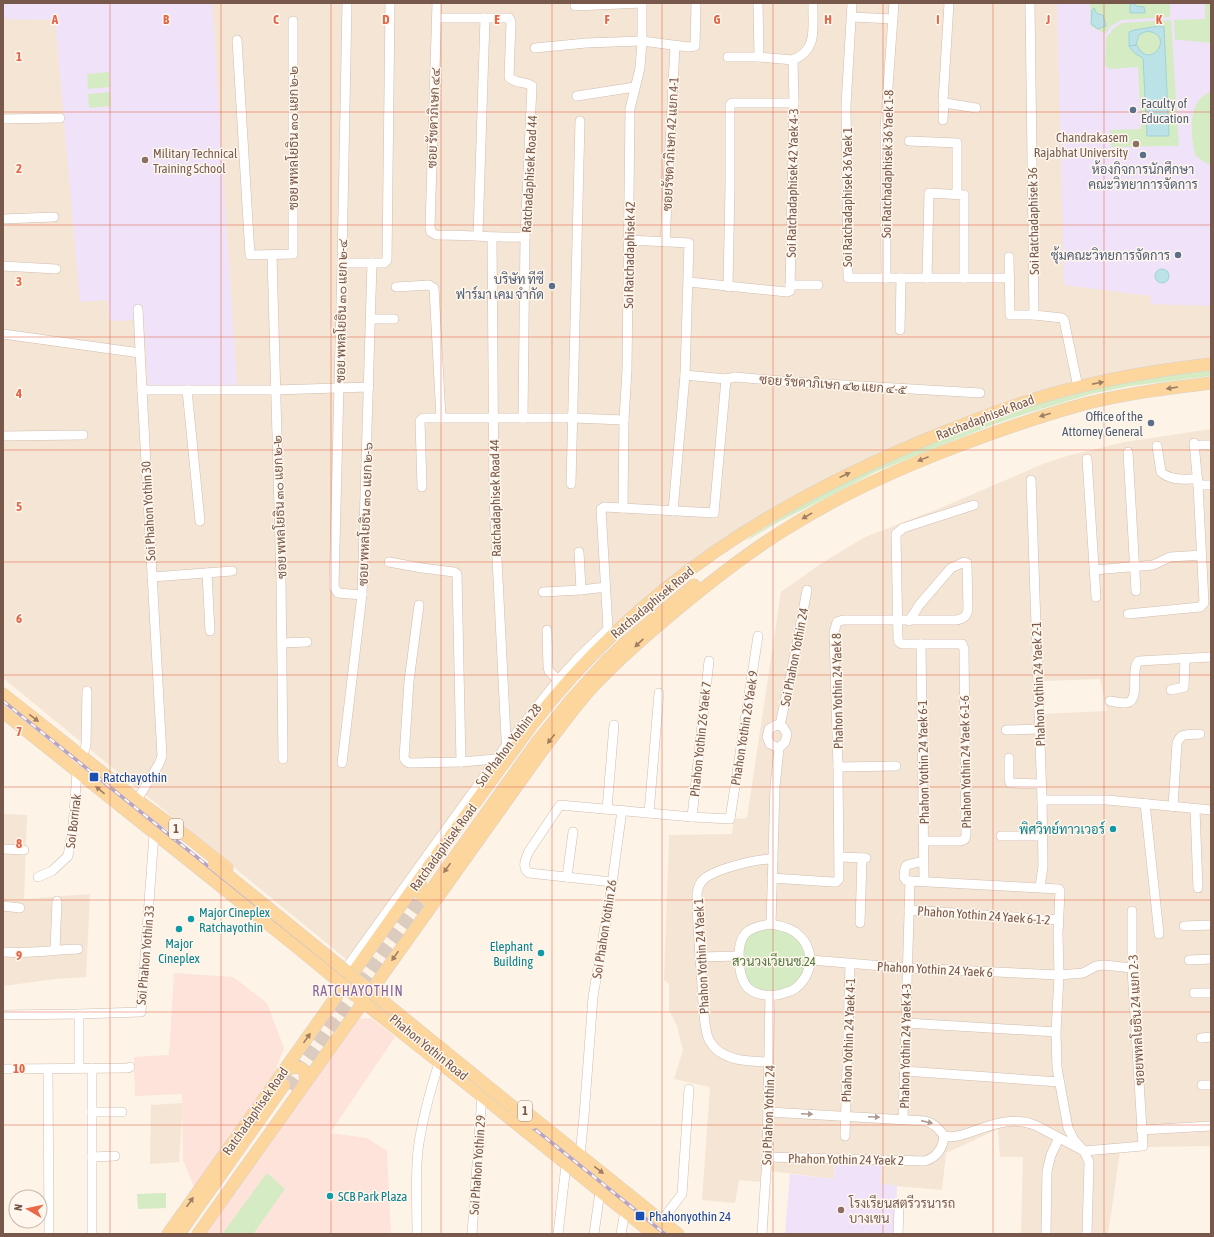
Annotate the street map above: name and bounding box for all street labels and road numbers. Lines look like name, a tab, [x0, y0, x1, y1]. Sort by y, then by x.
street label: ซอย พหลโยธิน ๓๐ แยก ๒-๒	[285, 66, 301, 210]
street label: ซอย รัชดาภิเษก ๔๔	[423, 67, 443, 169]
street label: ซอยรัชดาภิเษก 42 แยก 4-1	[658, 76, 682, 212]
street label: Soi Ratchadaphisek 36 Yaek 1-8	[879, 90, 896, 238]
street label: Soi Ratchadaphisek 42 Yaek 4-3	[784, 108, 801, 258]
street label: Ratchadaphisek Road 44	[519, 115, 540, 233]
street label: Soi Ratchadaphisek 36 Yaek 1	[840, 127, 855, 267]
street label: Soi Ratchadaphisek 36	[1025, 167, 1042, 275]
street label: Soi Ratchadaphisek 42	[621, 201, 638, 309]
street label: ซอย พหลโยธิน ๓๐ แยก ๒-๔	[332, 239, 350, 383]
street label: ซอย รัชดาภิเษก ๔๒ แยก ๔-๕	[759, 371, 907, 397]
street label: Ratchadaphisek Road	[934, 392, 1036, 443]
street label: ซอย พหลโยธิน ๓๐ แยก ๒-๒	[268, 435, 290, 579]
street label: Ratchadaphisek Road 44	[487, 439, 504, 557]
street label: ซอย พหลโยธิน ๓๐ แยก ๒-๖	[354, 442, 376, 586]
street label: Soi Phahon Yothin 30	[138, 461, 159, 561]
street label: Ratchadaphisek Road	[608, 563, 697, 641]
street label: Soi Phahon Yothin 24	[778, 607, 811, 708]
street label: Phahon Yothin 24 Yaek 2-1	[1029, 621, 1048, 747]
street label: Phahon Yothin 24 Yaek 8	[829, 633, 846, 749]
street label: Phahon Yothin 26 Yaek 9	[728, 670, 761, 787]
street label: Phahon Yothin 26 Yaek 7	[687, 681, 714, 798]
street label: Phahon Yothin 24 Yaek 6-1-6	[957, 695, 974, 829]
street label: Phahon Yothin 24 Yaek 6-1	[915, 699, 932, 824]
street label: Soi Phahon Yothin 28	[472, 701, 544, 790]
street label: Soi Borrirak	[63, 793, 84, 849]
street label: Ratchadaphisek Road	[407, 801, 480, 894]
road number: 1	[169, 819, 183, 839]
street label: Soi Phahon Yothin 26	[589, 879, 620, 980]
street label: Phahon Yothin 24 Yaek 1	[691, 898, 712, 1014]
street label: Phahon Yothin 24 Yaek 6-1-2	[917, 903, 1051, 928]
street label: Soi Phahon Yothin 33	[134, 905, 157, 1006]
street label: ซอยพหลโยธิน 24 แยก 2-3	[1125, 954, 1147, 1086]
street label: Phahon Yothin 24 Yaek 6	[877, 959, 993, 980]
street label: Phahon Yothin 24 Yaek 4-1	[839, 977, 858, 1103]
street label: Phahon Yothin 24 Yaek 4-3	[897, 983, 914, 1109]
street label: Phahon Yothin Road	[387, 1011, 471, 1084]
street label: Ratchadaphisek Road	[219, 1064, 291, 1158]
street label: Soi Phahon Yothin 24	[759, 1065, 778, 1165]
road number: 1	[518, 1101, 532, 1121]
street label: Soi Phahon Yothin 29	[467, 1115, 488, 1215]
street label: Phahon Yothin 24 Yaek 2	[788, 1151, 904, 1168]

